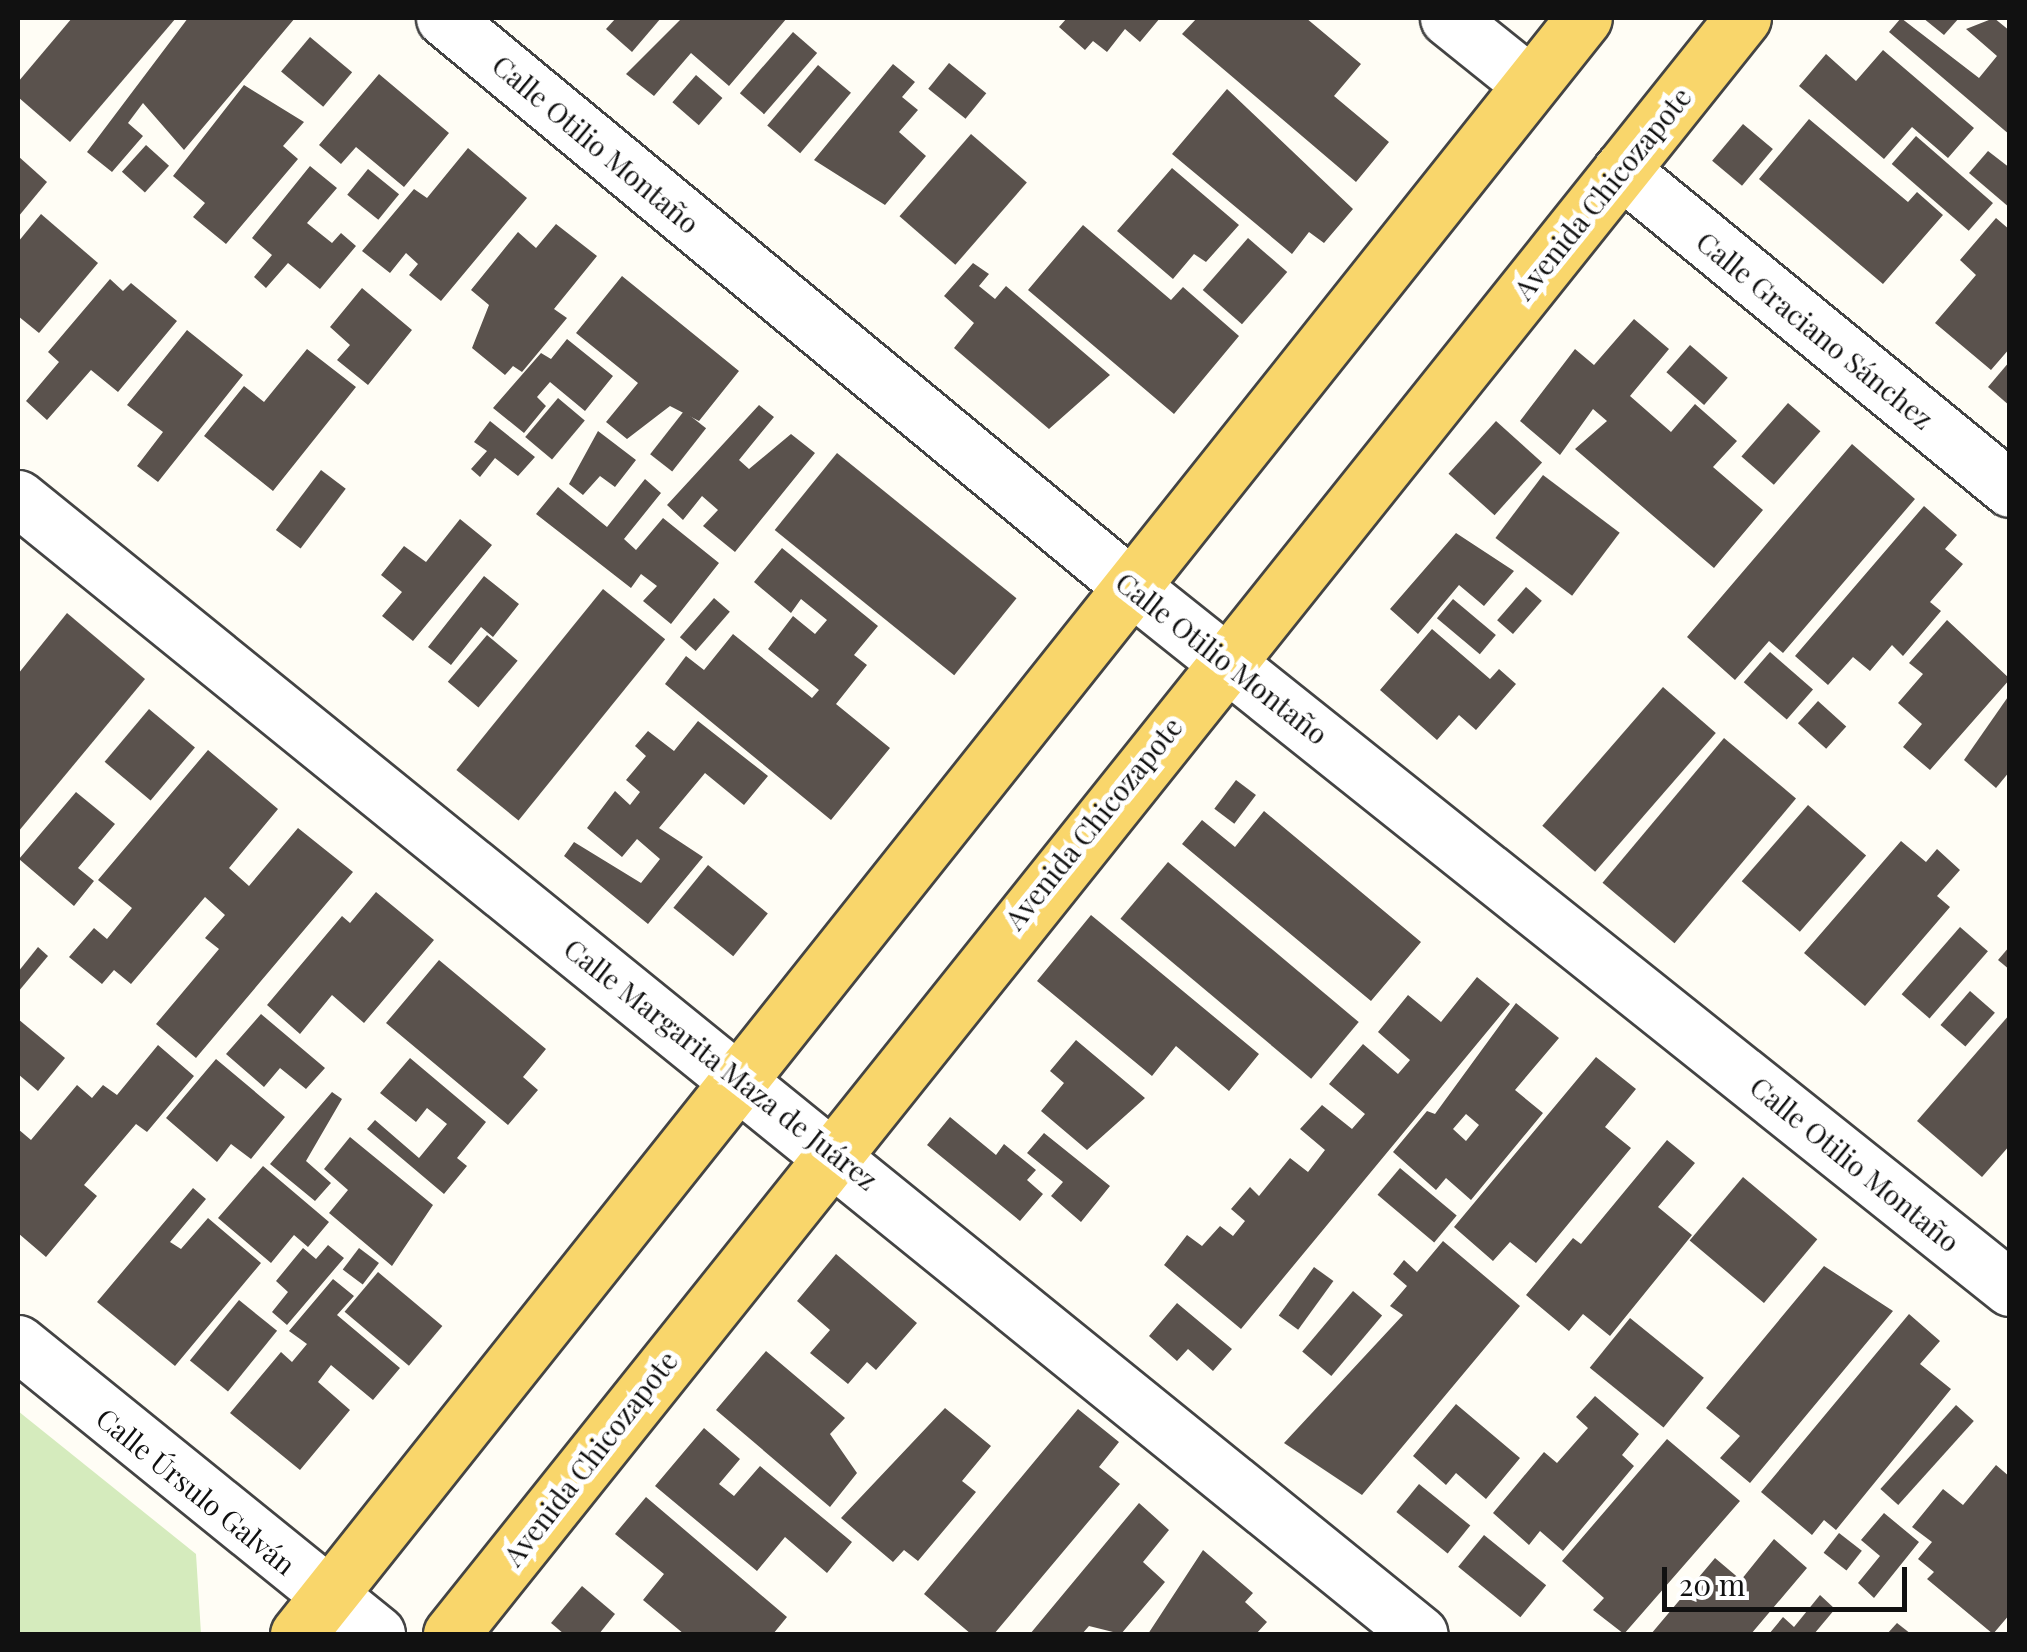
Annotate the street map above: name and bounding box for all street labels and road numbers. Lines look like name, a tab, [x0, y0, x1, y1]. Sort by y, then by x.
street label: Calle Otilio Montaño	[486, 48, 706, 240]
street label: Avenida Chicozapote	[1506, 80, 1698, 306]
street label: Calle Graciano Sánchez	[1690, 224, 1940, 436]
street label: Calle Otilio Montaño	[1109, 565, 1335, 751]
street label: Avenida Chicozapote	[997, 710, 1189, 936]
street label: Calle Margarita Maza de Juárez	[557, 931, 885, 1197]
street label: Calle Otilio Montaño	[1744, 1069, 1966, 1259]
street label: Avenida Chicozapote	[496, 1344, 684, 1572]
street label: Calle Úrsulo Galván	[90, 1401, 302, 1581]

